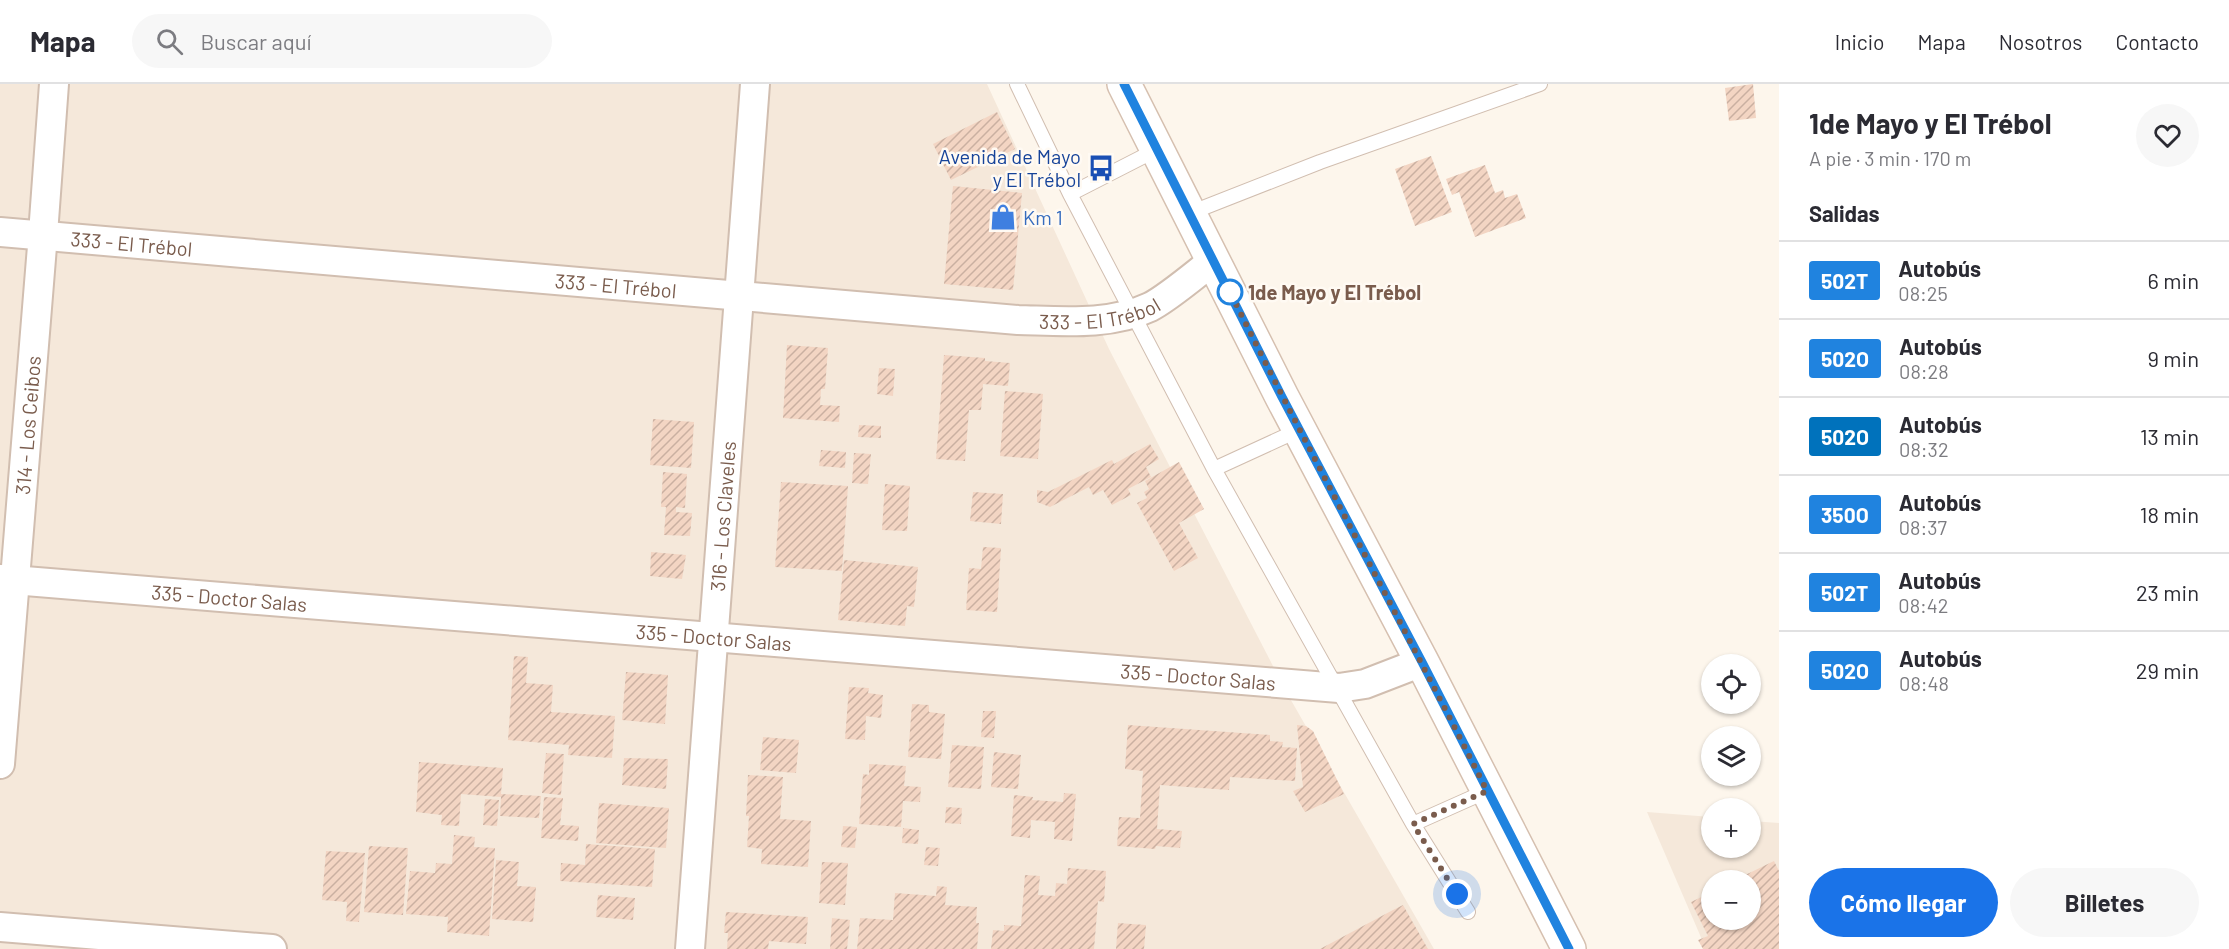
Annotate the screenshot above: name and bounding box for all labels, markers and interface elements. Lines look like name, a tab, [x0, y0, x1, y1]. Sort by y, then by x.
search box	[132, 14, 552, 68]
text: Mapa	[30, 24, 96, 58]
icon: search	[153, 25, 186, 58]
text: Buscar aquí	[201, 28, 311, 54]
text: Inicio	[1835, 29, 1885, 54]
text: Mapa	[1918, 29, 1966, 54]
text: Nosotros	[1999, 29, 2082, 54]
text: Contacto	[2115, 29, 2199, 54]
button: heart	[2136, 104, 2199, 167]
text: 1de Mayo y El Trébol	[1809, 106, 2052, 140]
place label: Avenida de Mayo y El Trébol	[939, 144, 1081, 191]
text: A pie · 3 min · 170 m	[1809, 146, 1971, 170]
bus stop icon: Avenida de Mayo y El Trébol	[1086, 153, 1116, 183]
text: Salidas	[1809, 200, 1880, 226]
shop icon: Km 1	[988, 202, 1018, 232]
place label: Km 1	[1023, 205, 1063, 229]
street label: 333 - El Trébol	[70, 226, 193, 261]
text: Autobús	[1898, 255, 1981, 281]
text: 6 min	[2148, 267, 2199, 293]
street label: 333 - El Trébol	[554, 268, 678, 302]
text: 502T	[1821, 268, 1868, 293]
marker: 1de Mayo y El Trébol	[1217, 279, 1243, 305]
place label: 1de Mayo y El Trébol	[1248, 280, 1421, 304]
text: 08:25	[1898, 281, 1948, 305]
street label: 333 - El Trébol	[1039, 292, 1164, 333]
text: Autobús	[1899, 333, 1982, 359]
text: 9 min	[2147, 345, 2199, 371]
text: 502O	[1821, 346, 1869, 371]
street label: 314 - Los Ceibos	[10, 355, 45, 495]
text: 08:28	[1899, 359, 1949, 383]
text: Autobús	[1899, 411, 1982, 437]
text: 13 min	[2140, 423, 2199, 449]
text: 502O	[1821, 424, 1869, 449]
text: 08:32	[1899, 437, 1949, 461]
street label: 316 - Los Claveles	[705, 440, 740, 592]
text: Autobús	[1899, 489, 1981, 515]
text: 18 min	[2140, 501, 2199, 527]
text: 350O	[1821, 502, 1869, 527]
text: 08:37	[1899, 515, 1947, 539]
text: Autobús	[1898, 567, 1981, 593]
street label: 335 - Doctor Salas	[151, 579, 308, 616]
text: 23 min	[2136, 579, 2199, 605]
text: 502T	[1821, 580, 1868, 605]
text: 08:42	[1898, 593, 1949, 617]
street label: 335 - Doctor Salas	[635, 619, 792, 655]
text: Autobús	[1899, 645, 1982, 671]
map controls	[1701, 654, 1761, 930]
button: locate	[1701, 654, 1761, 714]
text: 29 min	[2136, 657, 2199, 683]
street label: 335 - Doctor Salas	[1119, 658, 1277, 695]
text: 502O	[1821, 658, 1869, 683]
text: 08:48	[1899, 671, 1949, 695]
button: layers	[1701, 726, 1761, 786]
button: +	[1701, 798, 1761, 858]
button: Cómo llegar	[1809, 868, 1998, 937]
button: Billetes	[2010, 868, 2199, 937]
button: −	[1701, 870, 1761, 930]
your location	[1442, 879, 1472, 909]

